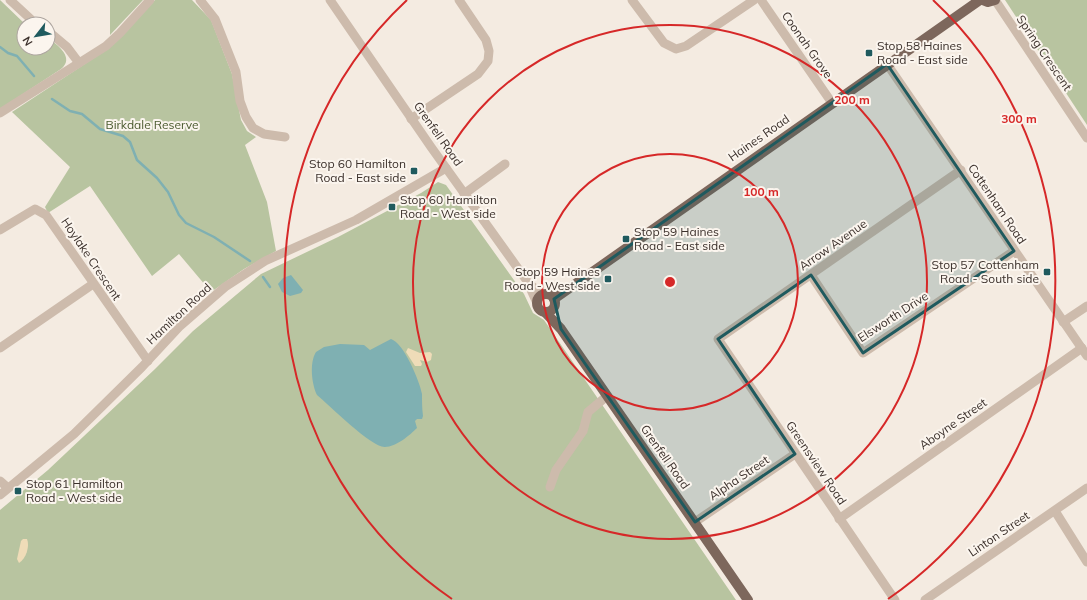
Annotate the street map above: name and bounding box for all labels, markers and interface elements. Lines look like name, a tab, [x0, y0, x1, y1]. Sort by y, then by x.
street label: Coonah Grove	[779, 8, 836, 81]
street label: Spring Crescent	[1014, 12, 1075, 93]
north arrow	[16, 16, 56, 56]
text: N	[19, 34, 36, 48]
place label: Stop 58 Haines Road - East side	[877, 38, 968, 67]
marker: Stop 58 Haines Road - East side	[864, 48, 874, 58]
text: 200 m	[834, 92, 870, 107]
street label: Grenfell Road	[411, 99, 466, 169]
street label: Haines Road	[725, 111, 792, 164]
text: 300 m	[1001, 111, 1037, 126]
park label: Birkdale Reserve	[105, 117, 199, 132]
place label: Stop 60 Hamilton Road - East side	[309, 156, 406, 185]
street label: Cottenham Road	[965, 161, 1030, 247]
marker: Stop 60 Hamilton Road - East side	[409, 166, 419, 176]
text: 100 m	[743, 184, 779, 199]
place label: Stop 60 Hamilton Road - West side	[400, 192, 497, 221]
marker: Stop 60 Hamilton Road - West side	[387, 202, 397, 212]
street label: Hoylake Crescent	[58, 214, 125, 303]
street label: Arrow Avenue	[796, 216, 870, 274]
place label: Stop 59 Haines Road - East side	[634, 224, 725, 253]
marker: Stop 59 Haines Road - East side	[621, 234, 631, 244]
place label: Stop 57 Cottenham Road - South side	[932, 257, 1039, 286]
place label: Stop 59 Haines Road - West side	[504, 264, 600, 293]
marker: Stop 57 Cottenham Road - South side	[1042, 267, 1052, 277]
marker: Stop 59 Haines Road - West side	[603, 274, 613, 284]
centre of rings	[663, 275, 677, 289]
street label: Hamilton Road	[143, 280, 214, 347]
street label: Elsworth Drive	[855, 288, 931, 345]
street label: Aboyne Street	[916, 395, 989, 452]
street label: Greensview Road	[783, 418, 850, 507]
street label: Grenfell Road	[638, 422, 693, 492]
street label: Alpha Street	[706, 452, 772, 503]
place label: Stop 61 Hamilton Road - West side	[26, 476, 123, 505]
marker: Stop 61 Hamilton Road - West side	[13, 486, 23, 496]
street label: Linton Street	[965, 508, 1032, 560]

